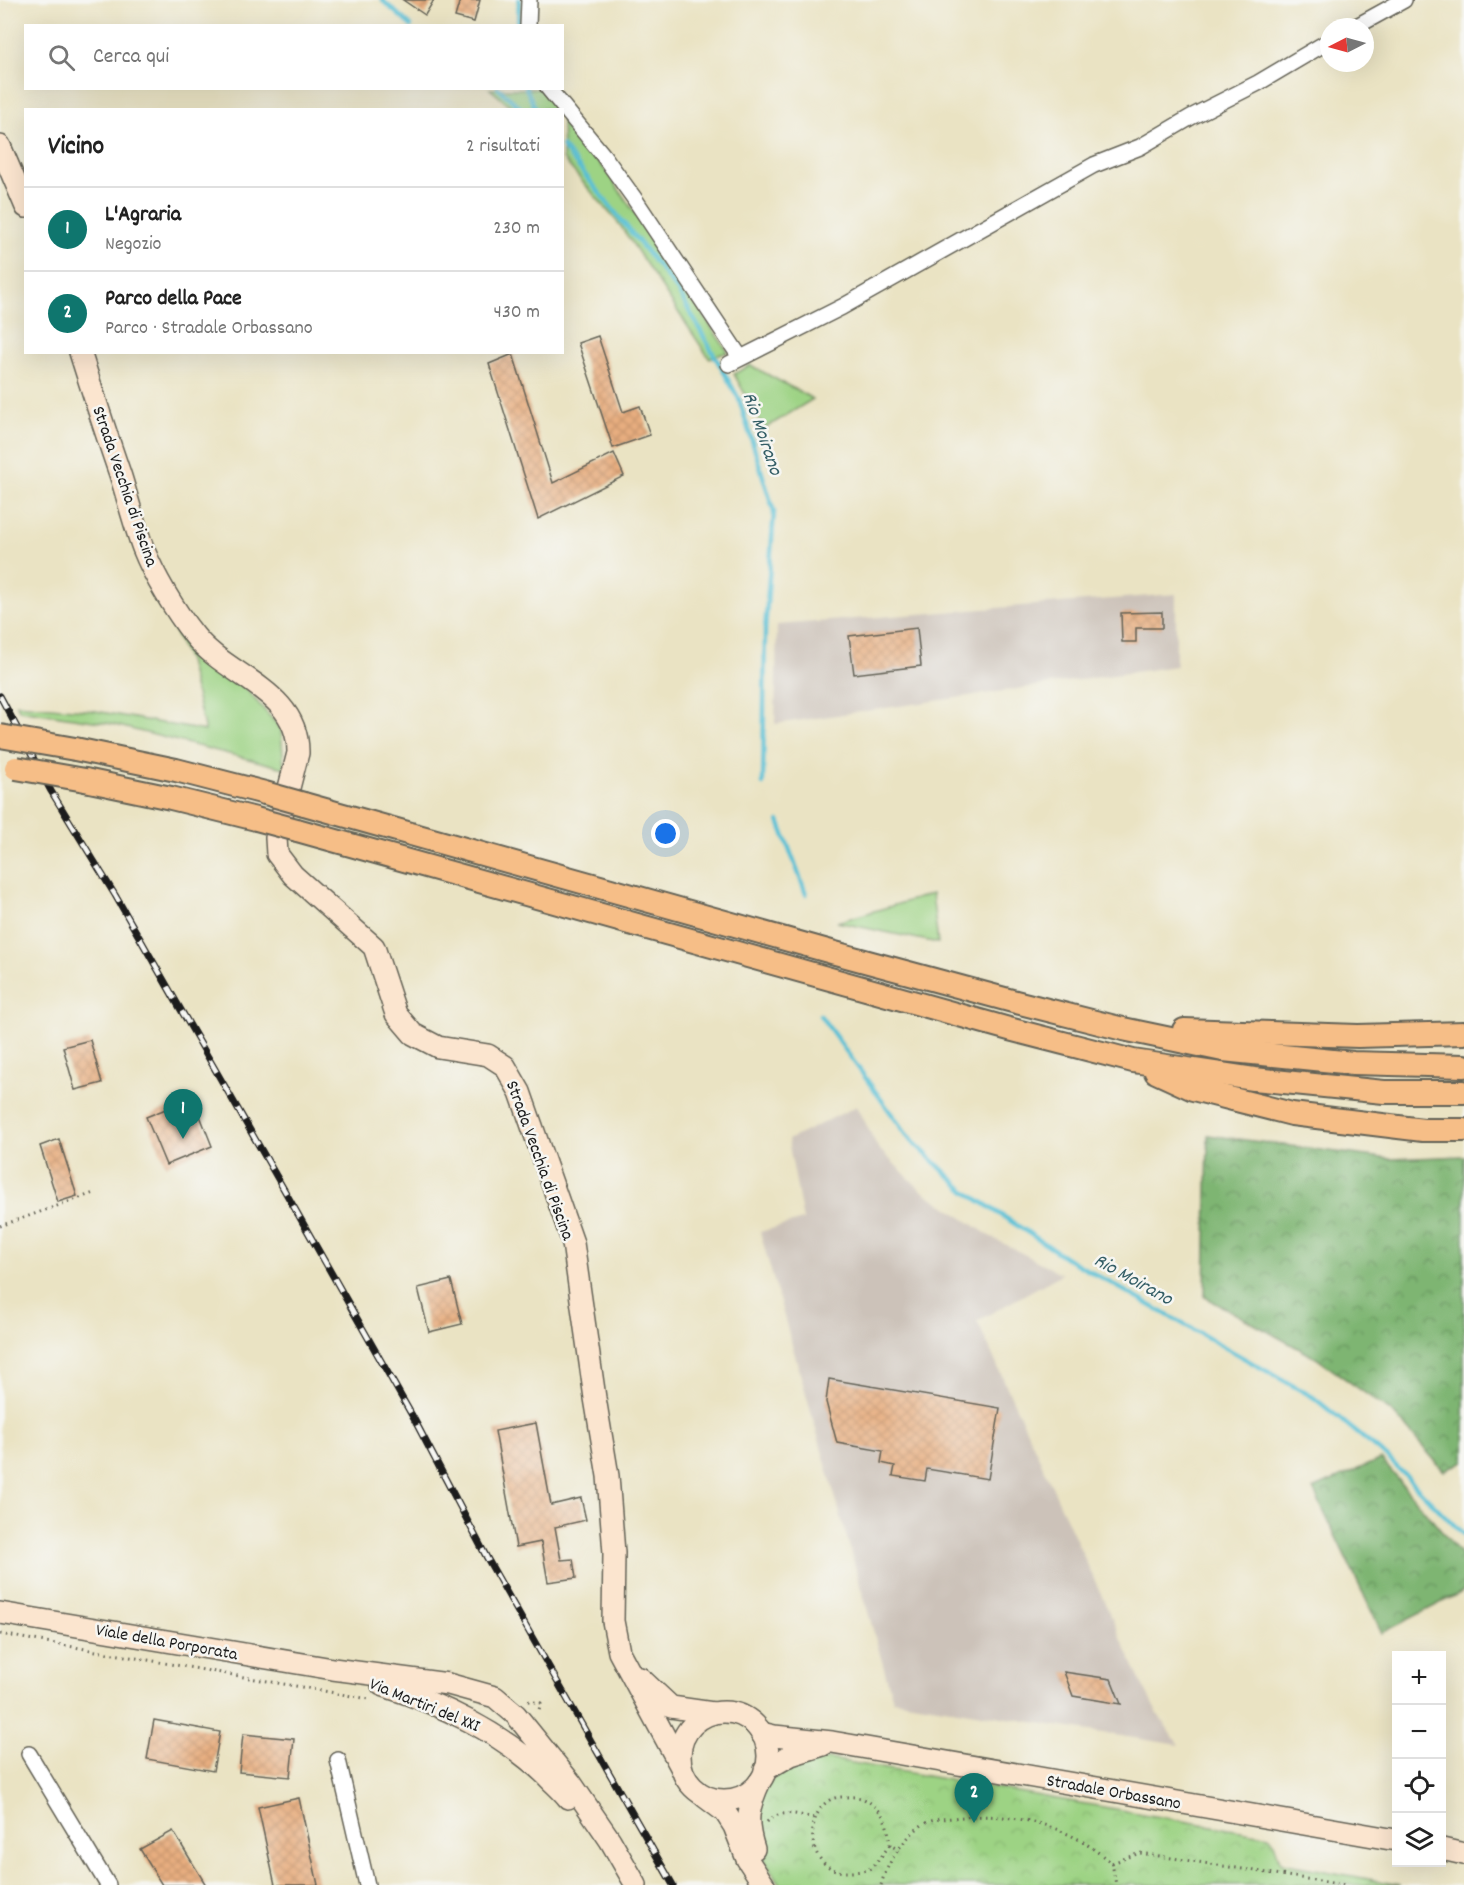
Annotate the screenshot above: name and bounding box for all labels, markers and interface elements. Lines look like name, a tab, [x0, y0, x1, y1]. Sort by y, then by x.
north arrow	[1320, 18, 1374, 72]
search box	[24, 24, 564, 90]
icon: search	[45, 41, 78, 74]
text: Cerca qui	[93, 42, 169, 73]
text: Vicino	[48, 129, 104, 166]
text: 2 risultati	[466, 133, 540, 161]
text: L'Agraria	[105, 200, 181, 231]
text: 1	[65, 215, 70, 243]
text: 230 m	[493, 215, 540, 243]
text: Negozio	[105, 231, 162, 259]
text: Parco della Pace	[105, 284, 242, 315]
text: 2	[63, 299, 72, 327]
text: 430 m	[494, 299, 540, 327]
text: Parco · Stradale Orbassano	[105, 315, 313, 343]
water label: Rio Moirano	[734, 389, 789, 480]
street label: Strada Vecchia di Piscina	[84, 403, 163, 571]
your location	[651, 819, 680, 848]
street label: Strada Vecchia di Piscina	[498, 1078, 579, 1245]
pin: 1	[164, 1090, 202, 1139]
water label: Rio Moirano	[1088, 1248, 1178, 1314]
street label: Viale della Porporata	[94, 1619, 240, 1668]
map controls	[1392, 1651, 1446, 1867]
button: +	[1392, 1651, 1446, 1705]
street label: Via Martiri del XXI	[365, 1673, 483, 1740]
button: −	[1392, 1705, 1446, 1759]
button: locate	[1392, 1759, 1446, 1813]
street label: Stradale Orbassano	[1044, 1769, 1183, 1818]
pin: 2	[954, 1774, 994, 1823]
button: layers	[1392, 1813, 1446, 1867]

